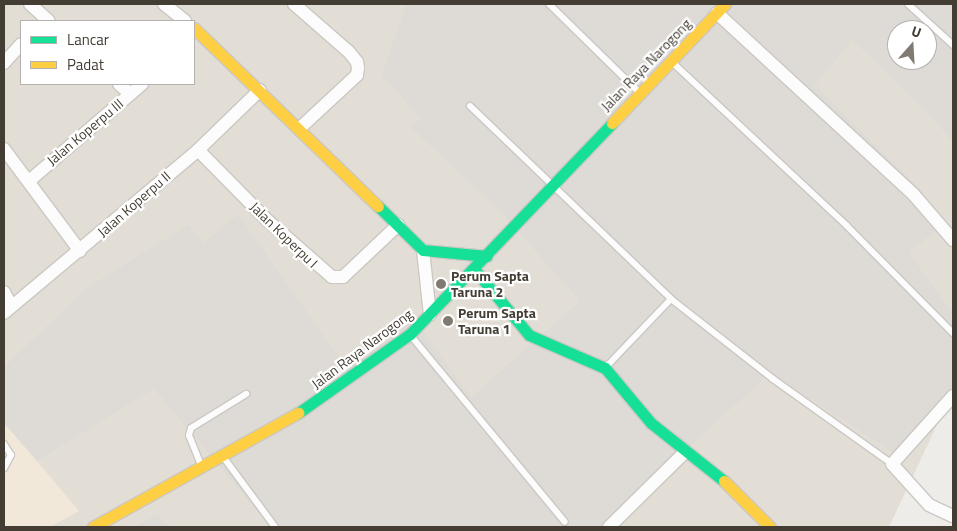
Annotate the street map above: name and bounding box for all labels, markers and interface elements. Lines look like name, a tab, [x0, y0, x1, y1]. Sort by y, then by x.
street label: Jalan Raya Narogong	[598, 15, 694, 115]
legend	[20, 20, 195, 85]
north arrow	[887, 20, 937, 70]
text: U	[909, 20, 924, 43]
text: Lancar	[67, 28, 109, 51]
text: Padat	[67, 53, 104, 76]
street label: Jalan Koperpu III	[43, 95, 127, 169]
street label: Jalan Koperpu II	[94, 168, 174, 240]
street label: Jalan Koperpu I	[247, 199, 321, 271]
place label: Perum Sapta Taruna 2	[451, 268, 529, 300]
marker: Perum Sapta Taruna 2	[435, 278, 447, 290]
place label: Perum Sapta Taruna 1	[458, 305, 536, 338]
street label: Jalan Raya Narogong	[308, 306, 416, 392]
marker: Perum Sapta Taruna 1	[442, 315, 454, 327]

